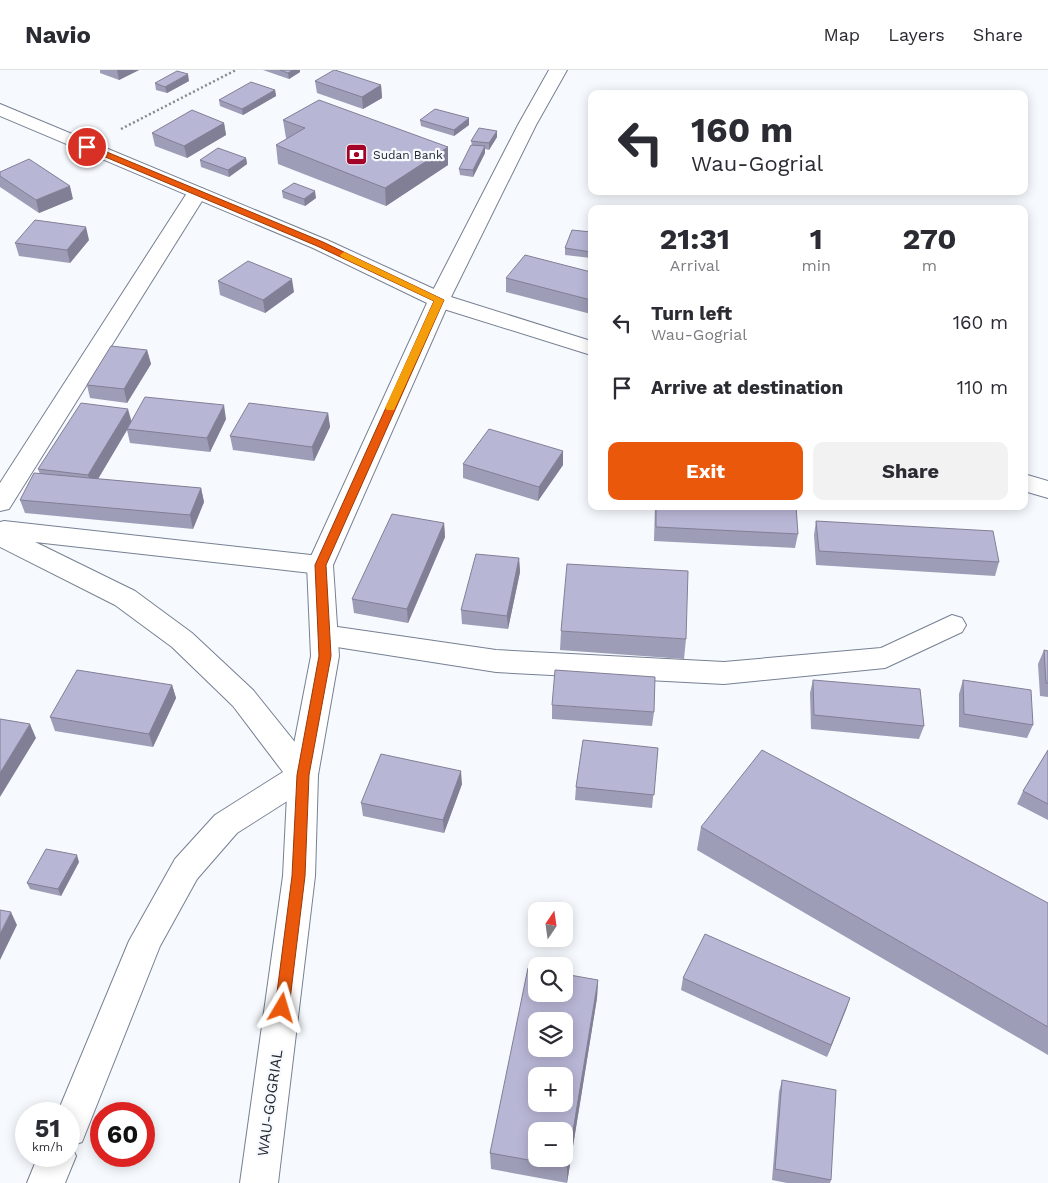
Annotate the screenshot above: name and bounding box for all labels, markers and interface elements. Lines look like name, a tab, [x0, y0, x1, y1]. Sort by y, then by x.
text: Navio	[25, 21, 91, 49]
text: Map	[823, 24, 860, 45]
text: Layers	[888, 24, 945, 45]
text: Share	[973, 24, 1023, 45]
text: 160 m	[691, 109, 793, 151]
icon: left	[608, 110, 673, 175]
pin	[66, 126, 108, 168]
icon: arrive	[73, 133, 101, 161]
bank icon: Sudan Bank	[345, 143, 369, 167]
place label: Sudan Bank	[373, 148, 443, 162]
text: Wau-Gogrial	[691, 151, 823, 176]
text: 21:31	[659, 221, 730, 256]
text: 1	[810, 221, 823, 256]
text: 270	[902, 221, 957, 256]
text: Arrival	[670, 256, 720, 275]
text: min	[802, 256, 831, 275]
text: m	[922, 256, 937, 275]
text: Turn left	[651, 302, 732, 325]
icon: left	[608, 309, 636, 337]
text: 160 m	[953, 311, 1008, 334]
text: Wau-Gogrial	[651, 325, 747, 344]
icon: arrive	[608, 374, 636, 402]
text: Arrive at destination	[651, 376, 843, 399]
text: 110 m	[957, 376, 1008, 399]
button: Exit	[608, 442, 803, 500]
button: Share	[813, 442, 1008, 500]
north arrow	[528, 902, 572, 948]
map controls	[528, 902, 573, 1167]
button: search	[528, 957, 573, 1002]
position arrow	[255, 981, 307, 1033]
button: layers	[528, 1012, 573, 1057]
street label: WAU-GOGRIAL	[254, 1048, 286, 1158]
button: +	[528, 1067, 573, 1112]
speed limit sign: 60	[90, 1102, 155, 1167]
text: 51	[35, 1114, 60, 1143]
button: −	[528, 1122, 573, 1167]
text: km/h	[32, 1140, 63, 1154]

